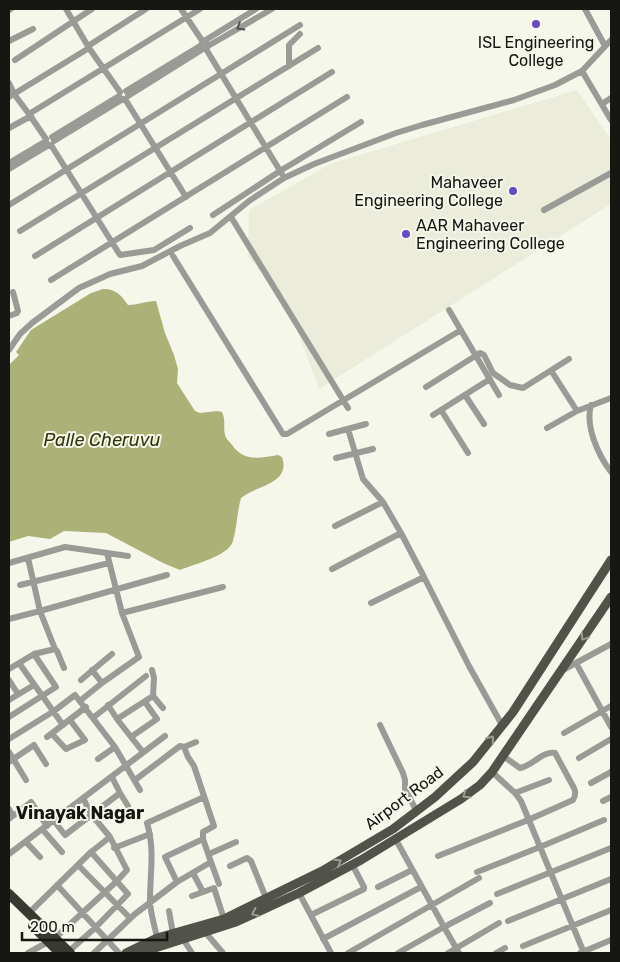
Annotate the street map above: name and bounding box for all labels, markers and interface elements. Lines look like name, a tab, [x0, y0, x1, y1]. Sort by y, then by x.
marker: ISL Engineering College	[530, 18, 542, 30]
one-way arrow	[236, 21, 245, 31]
place label: ISL Engineering College	[478, 33, 594, 70]
place label: Mahaveer Engineering College	[354, 173, 503, 210]
marker: Mahaveer Engineering College	[507, 185, 519, 197]
place label: AAR Mahaveer Engineering College	[416, 216, 565, 253]
marker: AAR Mahaveer Engineering College	[400, 228, 412, 240]
water label: Palle Cheruvu	[44, 429, 161, 451]
one-way arrow	[581, 632, 590, 641]
one-way arrow	[485, 735, 494, 745]
street label: Airport Road	[361, 762, 447, 834]
one-way arrow	[463, 789, 472, 797]
district label: Vinayak Nagar	[16, 802, 144, 824]
one-way arrow	[333, 858, 342, 868]
one-way arrow	[251, 907, 260, 918]
scale bar	[22, 910, 168, 942]
text: 200 m	[30, 918, 75, 936]

